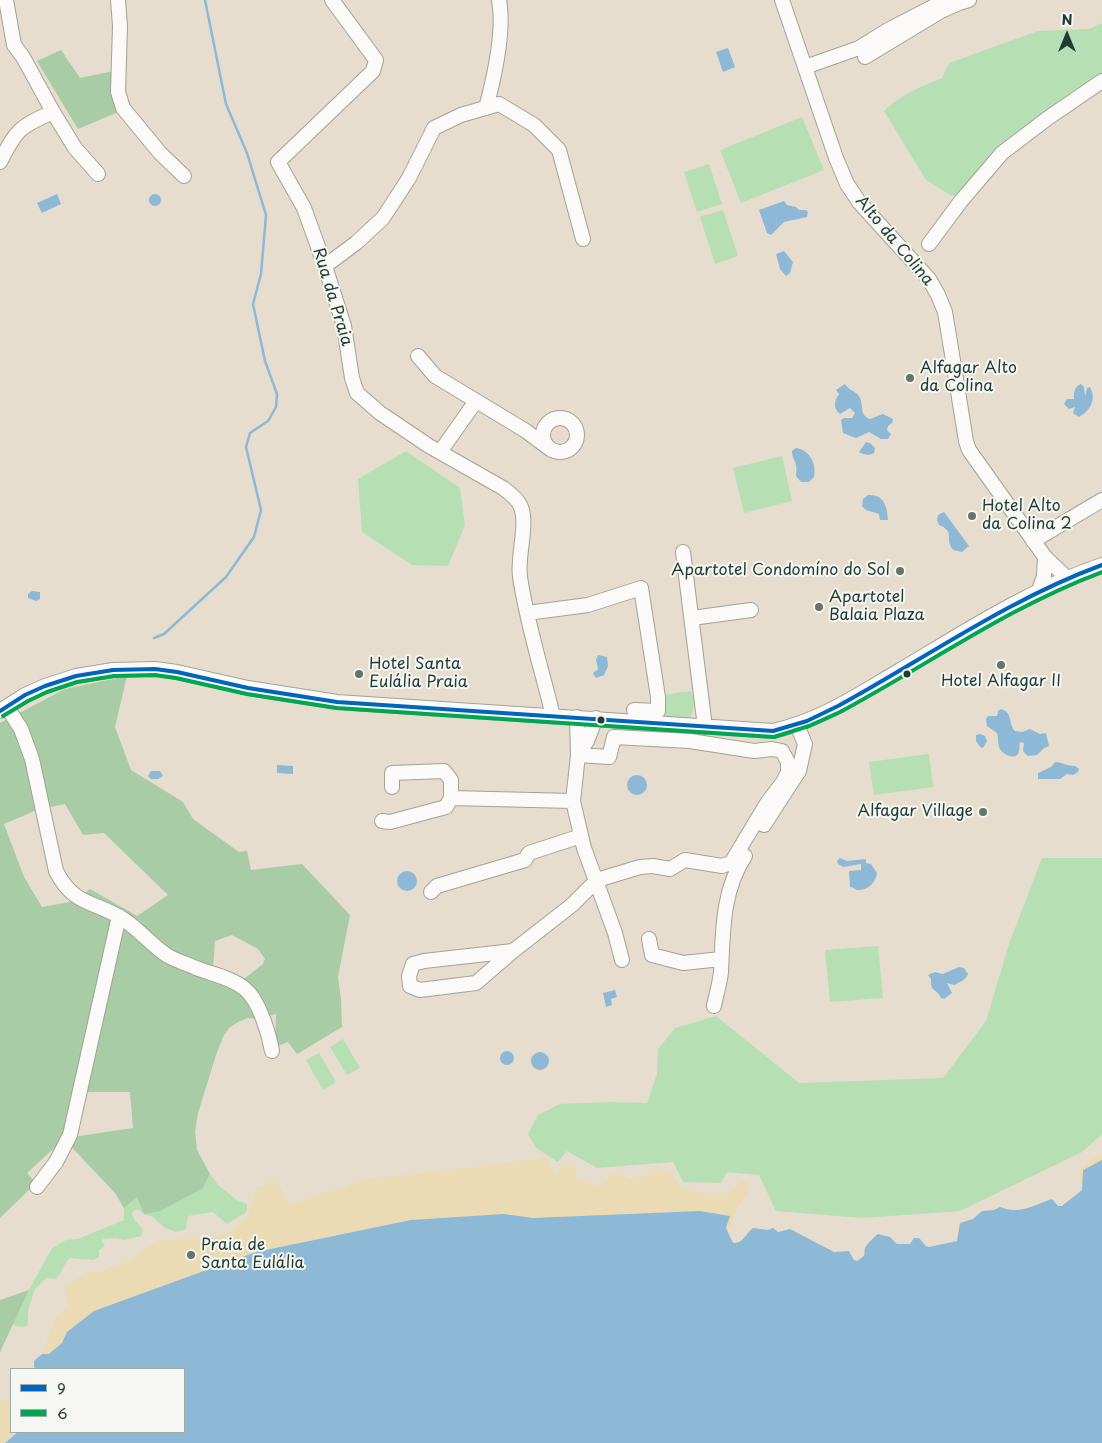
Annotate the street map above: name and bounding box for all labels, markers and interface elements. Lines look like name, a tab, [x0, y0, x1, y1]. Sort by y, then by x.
text: N	[1061, 9, 1073, 30]
north arrow	[1042, 10, 1092, 60]
street label: Alto da Colina	[851, 192, 937, 290]
street label: Rua da Praia	[308, 246, 356, 348]
place label: Alfagar Alto da Colina	[920, 359, 1017, 397]
marker: Alfagar Alto da Colina	[904, 372, 916, 384]
place label: Hotel Alto da Colina 2	[982, 497, 1072, 535]
marker: Hotel Alto da Colina 2	[966, 510, 978, 522]
place label: Apartotel Condomíno do Sol	[671, 561, 890, 581]
marker: Apartotel Condomíno do Sol	[894, 565, 906, 577]
place label: Apartotel Balaia Plaza	[829, 588, 924, 626]
marker: Apartotel Balaia Plaza	[813, 601, 825, 613]
place label: Hotel Santa Eulália Praia	[369, 655, 468, 693]
marker: Hotel Alfagar II	[995, 659, 1007, 671]
marker: Hotel Santa Eulália Praia	[353, 668, 365, 680]
unlabelled marker	[902, 669, 912, 679]
place label: Hotel Alfagar II	[941, 672, 1061, 692]
unlabelled marker	[596, 715, 606, 725]
place label: Alfagar Village	[857, 802, 973, 822]
marker: Alfagar Village	[977, 806, 989, 818]
place label: Praia de Santa Eulália	[201, 1236, 304, 1274]
marker: Praia de Santa Eulália	[185, 1249, 197, 1261]
legend	[10, 1368, 185, 1433]
text: 9	[57, 1376, 66, 1399]
text: 6	[57, 1401, 68, 1424]

